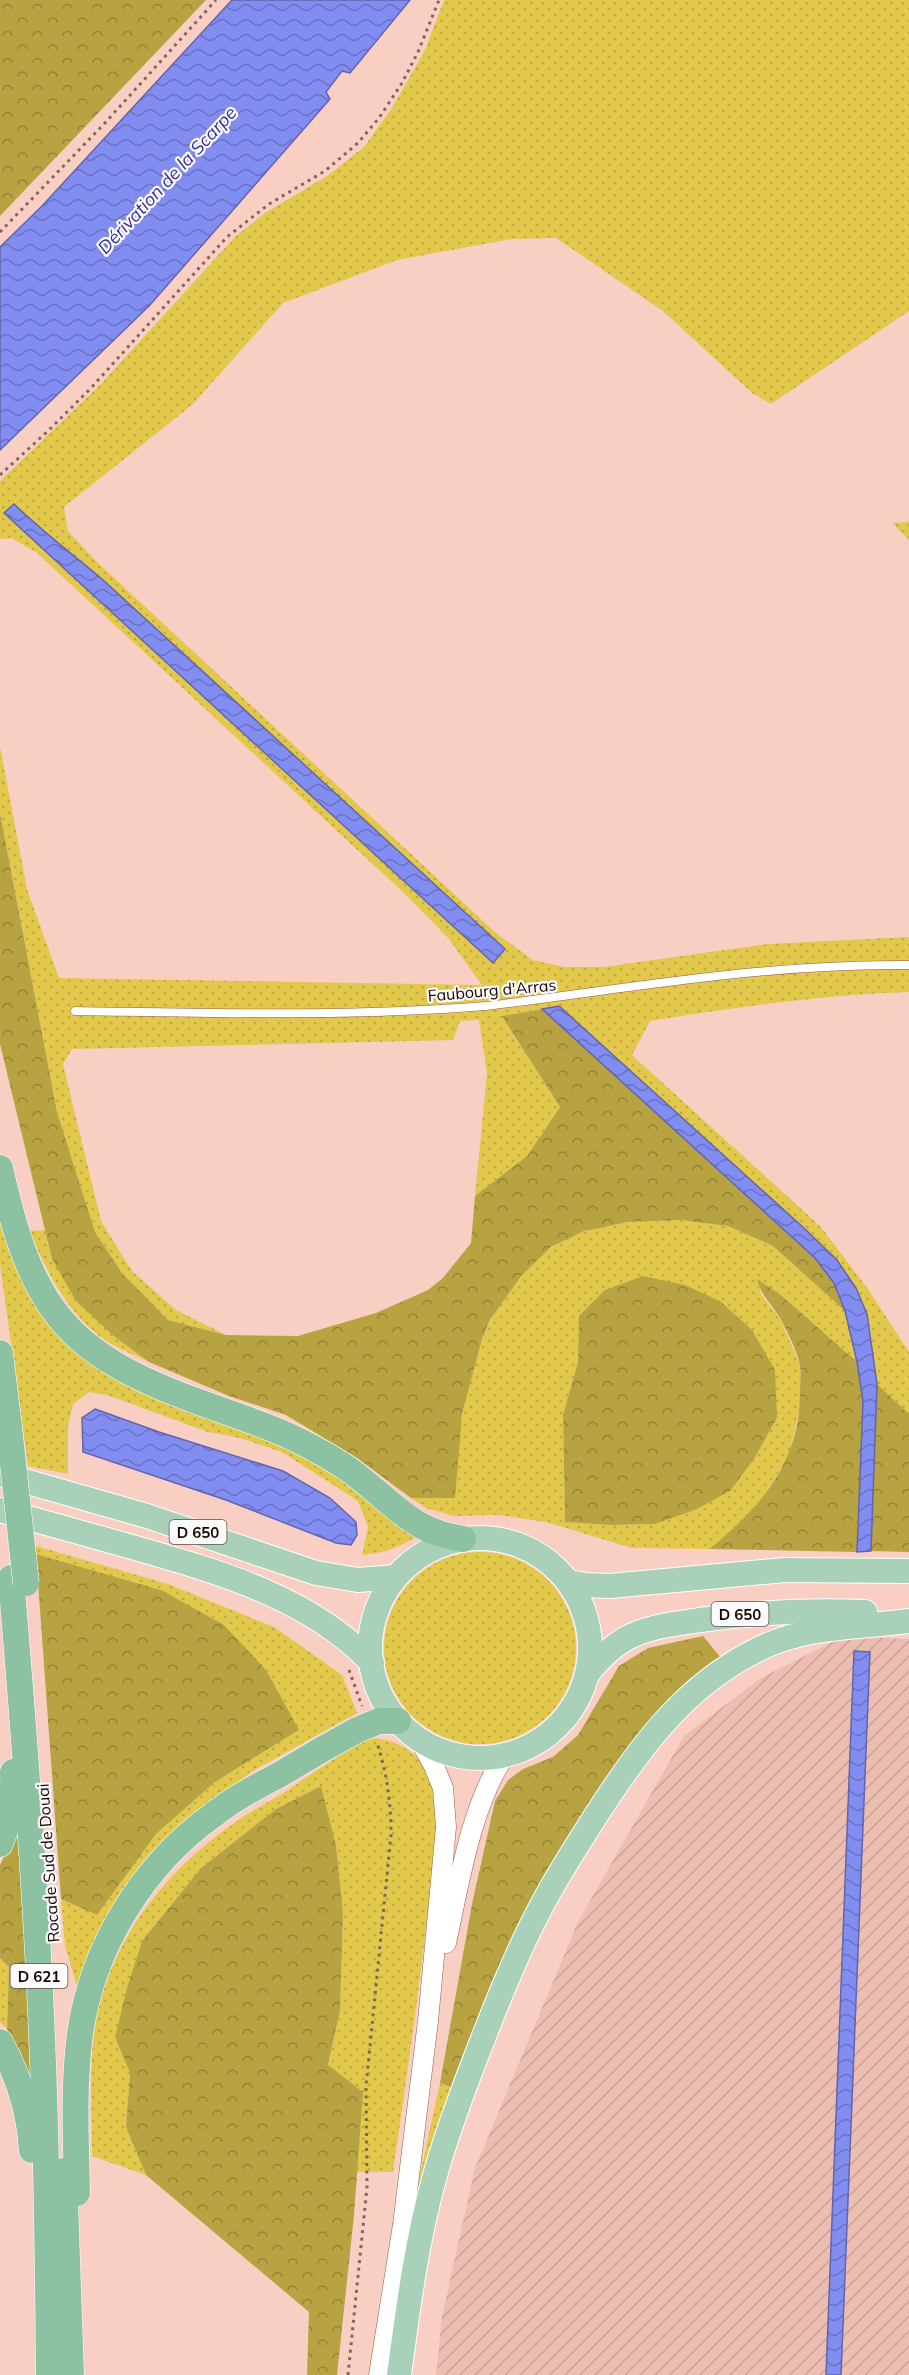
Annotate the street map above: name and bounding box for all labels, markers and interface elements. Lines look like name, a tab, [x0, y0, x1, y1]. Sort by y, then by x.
water label: Dérivation de la Scarpe	[93, 101, 241, 259]
street label: Faubourg d'Arras	[427, 974, 557, 1006]
road number: D 650	[170, 1520, 226, 1544]
road number: D 650	[712, 1602, 768, 1626]
street label: Rocade Sud de Douai	[32, 1783, 64, 1943]
road number: D 621	[10, 1964, 68, 1988]

